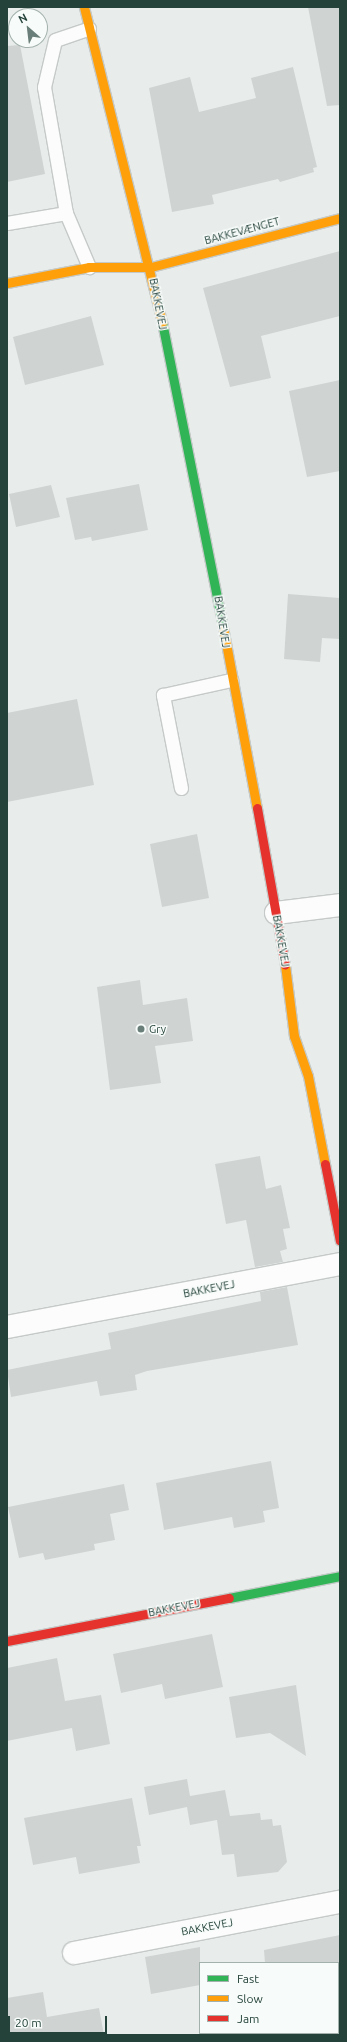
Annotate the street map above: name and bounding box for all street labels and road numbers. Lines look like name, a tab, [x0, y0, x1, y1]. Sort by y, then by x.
street label: BAKKEVÆNGET	[203, 215, 281, 247]
street label: BAKKEVEJ	[147, 277, 169, 331]
street label: BAKKEVEJ	[211, 595, 233, 649]
street label: BAKKEVEJ	[270, 914, 292, 968]
street label: BAKKEVEJ	[182, 1278, 236, 1300]
street label: BAKKEVEJ	[147, 1597, 201, 1619]
street label: BAKKEVEJ	[180, 1916, 234, 1938]

